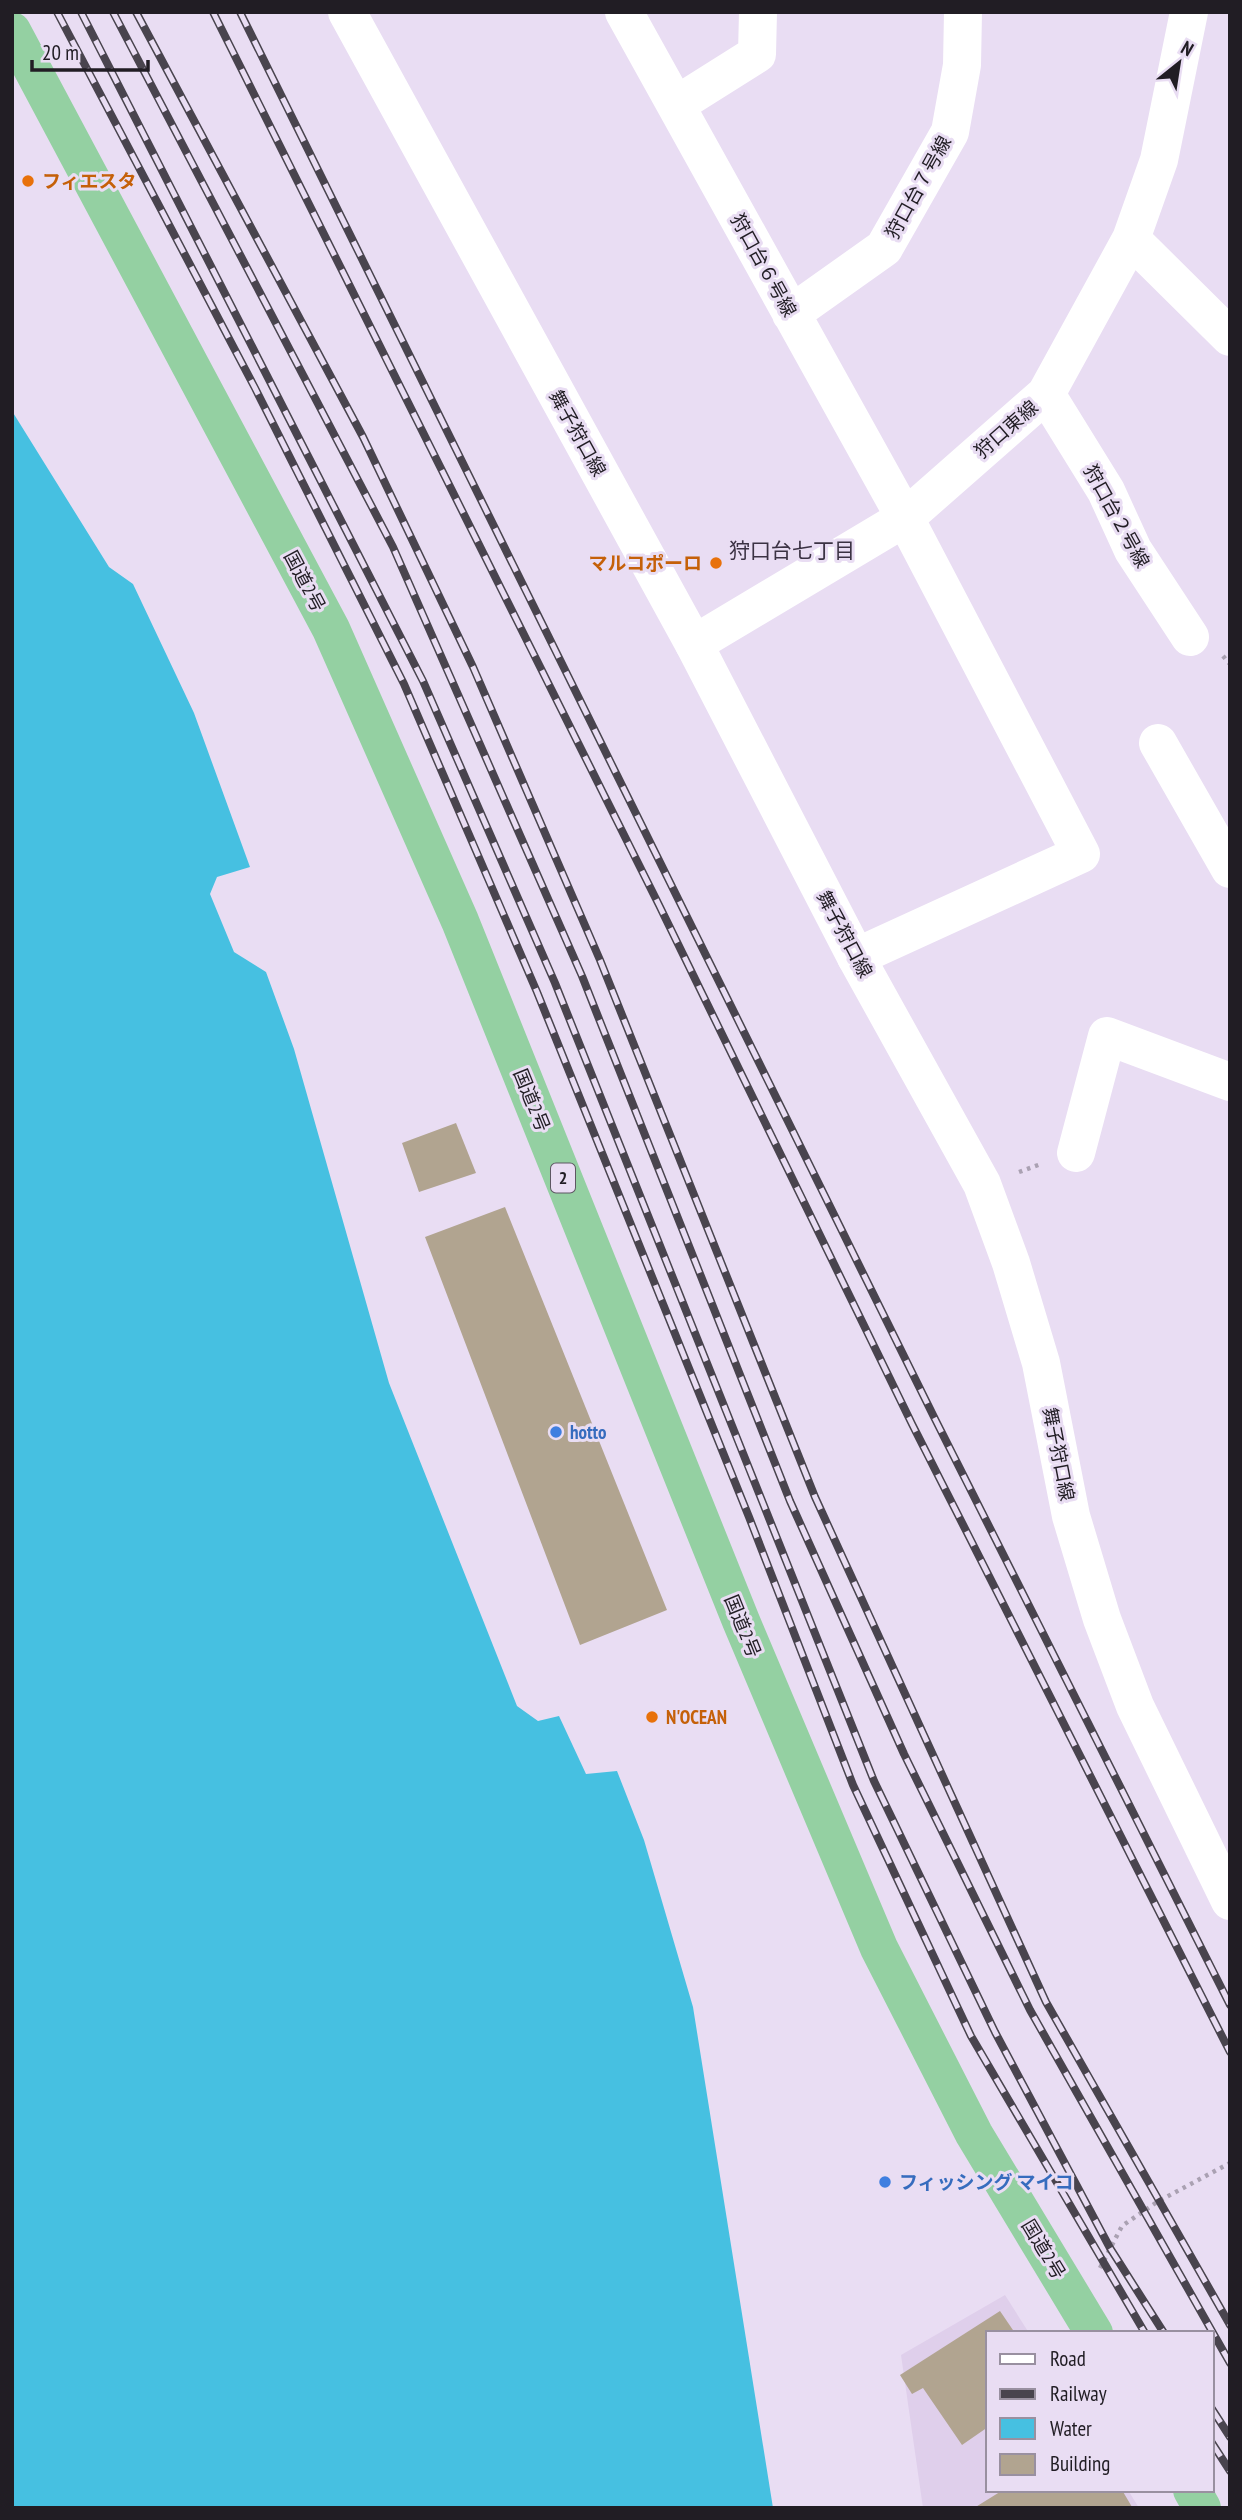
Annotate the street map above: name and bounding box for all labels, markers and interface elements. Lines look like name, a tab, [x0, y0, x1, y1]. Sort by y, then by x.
scale bar	[32, 28, 147, 72]
north arrow	[1144, 28, 1214, 98]
text: N	[1177, 35, 1198, 61]
text: 20 m	[42, 39, 79, 66]
street label: 狩口台７号線	[880, 131, 956, 243]
place label: フィエスタ	[42, 169, 137, 193]
marker: フィエスタ	[20, 173, 36, 189]
street label: 狩口台６号線	[726, 209, 802, 321]
street label: 舞子狩口線	[544, 386, 612, 480]
street label: 狩口東線	[969, 395, 1043, 463]
street label: 狩口台２号線	[1079, 460, 1155, 572]
district label: 狩口台七丁目	[729, 537, 855, 564]
street label: 国道2号	[279, 546, 331, 616]
place label: マルコポーロ	[588, 551, 702, 575]
marker: マルコポーロ	[708, 555, 724, 571]
street label: 舞子狩口線	[812, 886, 878, 982]
street label: 国道2号	[509, 1065, 555, 1135]
road number: 2	[551, 1163, 575, 1192]
street label: 舞子狩口線	[1038, 1405, 1080, 1503]
place label: hotto	[570, 1420, 606, 1444]
marker: hotto	[548, 1424, 564, 1440]
street label: 国道2号	[720, 1591, 766, 1661]
place label: N'OCEAN	[666, 1705, 727, 1729]
marker: N'OCEAN	[644, 1709, 660, 1725]
place label: フィッシング マイコ	[899, 2170, 1074, 2194]
marker: フィッシング マイコ	[877, 2174, 893, 2190]
street label: 国道2号	[1017, 2215, 1071, 2283]
legend	[986, 2331, 1214, 2492]
text: Road	[1050, 2345, 1086, 2372]
text: Railway	[1050, 2380, 1107, 2407]
text: Water	[1050, 2415, 1092, 2442]
text: Building	[1050, 2450, 1110, 2477]

